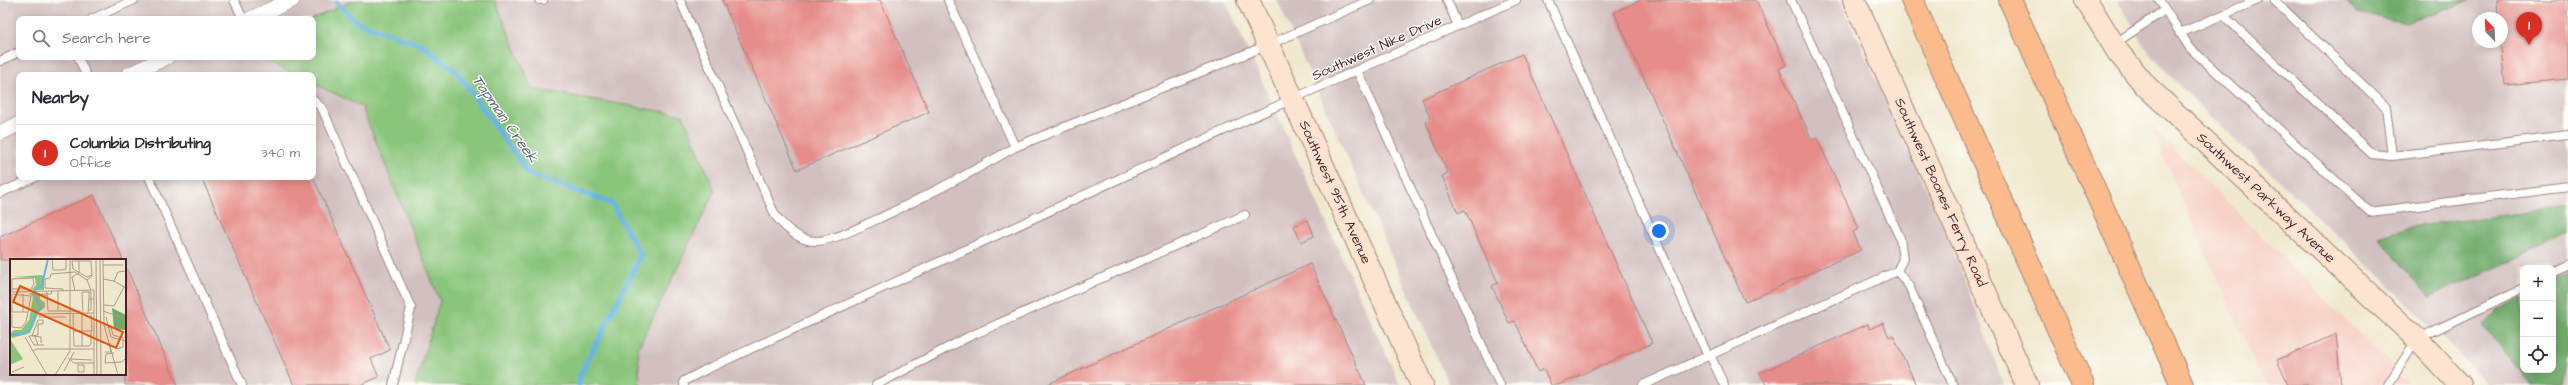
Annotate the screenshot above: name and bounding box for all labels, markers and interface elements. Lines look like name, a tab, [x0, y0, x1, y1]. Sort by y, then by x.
street label: Southwest Nike Drive	[1309, 10, 1445, 86]
north arrow	[2472, 12, 2508, 48]
pin: 1	[2516, 12, 2542, 45]
search box	[16, 16, 316, 60]
icon: search	[30, 27, 52, 49]
text: Search here	[62, 28, 151, 49]
water label: Tapman Creek	[467, 71, 543, 168]
text: Nearby	[32, 86, 89, 110]
street label: Southwest Boones Ferry Road	[1889, 95, 1992, 290]
street label: Southwest 95th Avenue	[1294, 117, 1376, 268]
street label: Southwest Parkway Avenue	[2192, 128, 2340, 268]
text: Columbia Distributing	[70, 133, 211, 154]
text: 1	[44, 144, 46, 162]
text: 340 m	[261, 144, 300, 162]
text: Office	[70, 154, 111, 172]
your location	[1649, 221, 1669, 241]
inset map	[10, 259, 126, 375]
map controls	[2520, 265, 2556, 373]
button: +	[2520, 265, 2556, 301]
button: −	[2520, 301, 2556, 337]
button: locate	[2520, 337, 2556, 373]

